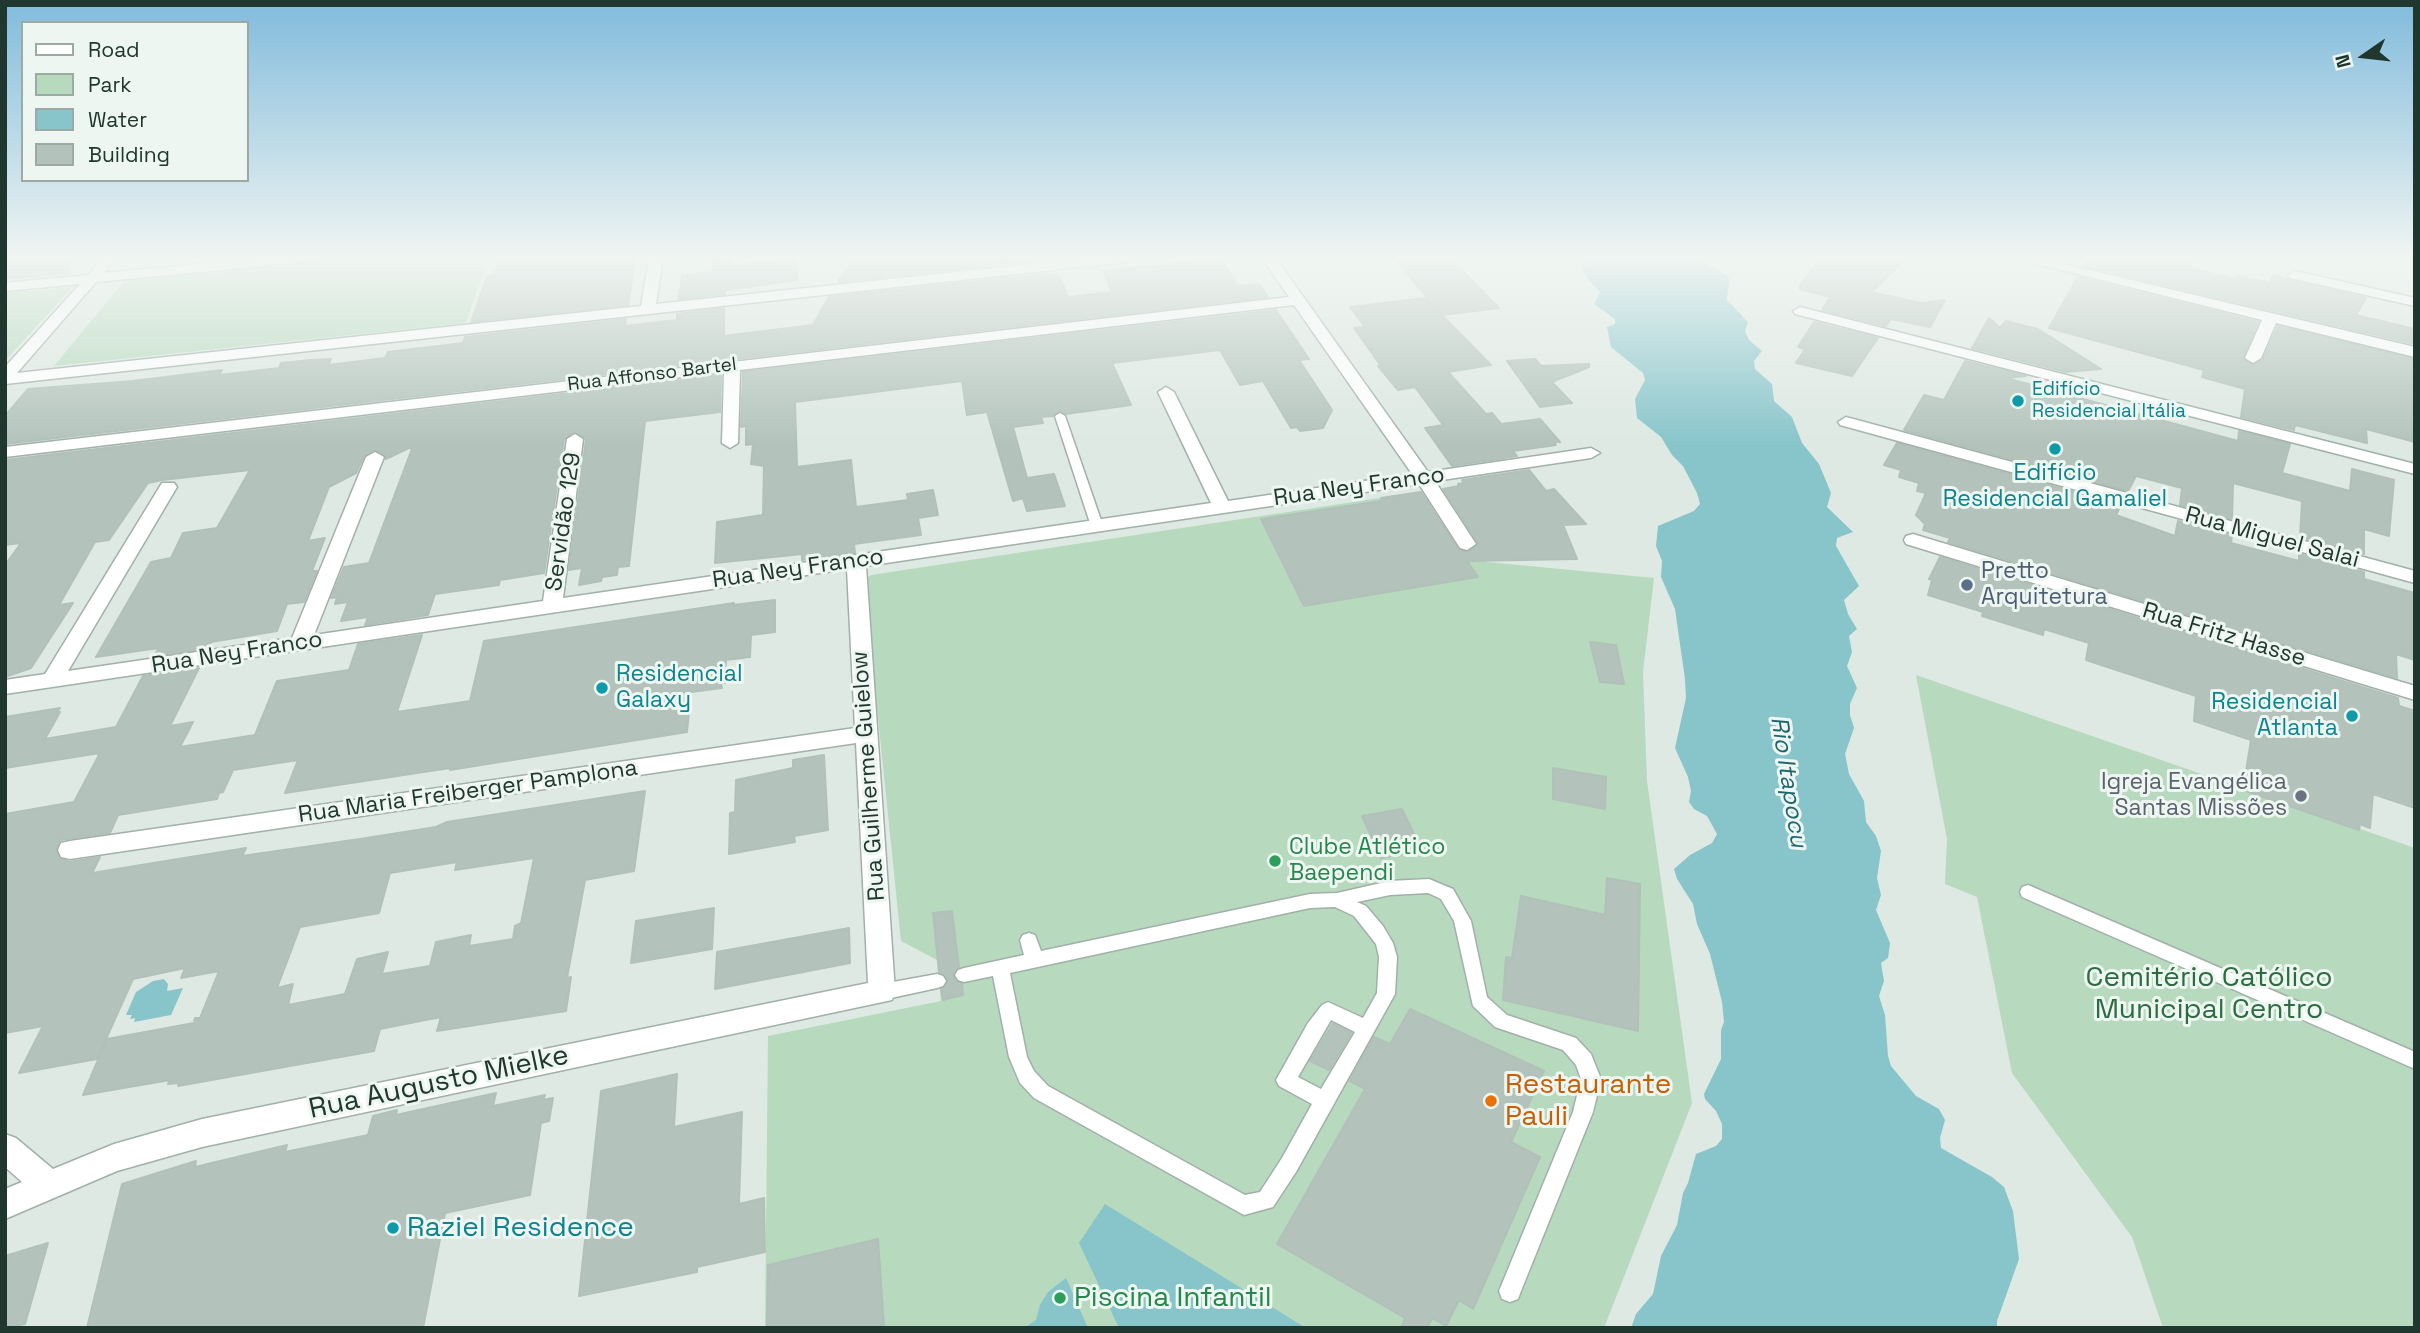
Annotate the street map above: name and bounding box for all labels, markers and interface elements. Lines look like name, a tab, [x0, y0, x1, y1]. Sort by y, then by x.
legend	[21, 21, 248, 182]
north arrow	[2329, 21, 2399, 91]
text: Road	[88, 36, 140, 63]
text: N	[2329, 52, 2357, 70]
text: Park	[88, 71, 132, 98]
text: Water	[88, 106, 147, 133]
text: Building	[88, 141, 170, 168]
street label: Rua Affonso Bartel	[566, 353, 738, 397]
place label: Edifício Residencial Itália	[2032, 379, 2186, 423]
marker: Edifício Residencial Itália	[2010, 393, 2026, 409]
marker: Edifício Residencial Gamaliel	[2047, 441, 2063, 457]
street label: Servidão 129	[541, 451, 587, 593]
place label: Edifício Residencial Gamaliel	[1943, 460, 2167, 514]
street label: Rua Ney Franco	[1272, 461, 1446, 513]
street label: Rua Miguel Salai	[2182, 501, 2362, 575]
street label: Rua Ney Franco	[711, 543, 885, 595]
place label: Pretto Arquitetura	[1981, 558, 2108, 612]
marker: Pretto Arquitetura	[1959, 577, 1975, 593]
street label: Rua Fritz Hasse	[2139, 597, 2309, 673]
street label: Rua Ney Franco	[150, 626, 324, 680]
street label: Rua Guilherme Guielow	[846, 650, 892, 902]
place label: Residencial Galaxy	[616, 661, 743, 715]
marker: Residencial Galaxy	[594, 680, 610, 696]
place label: Residencial Atlanta	[2211, 689, 2338, 743]
marker: Residencial Atlanta	[2344, 708, 2360, 724]
water label: Rio Itapocu	[1763, 715, 1813, 849]
street label: Rua Maria Freiberger Pamplona	[297, 755, 639, 829]
place label: Igreja Evangélica Santas Missões	[2101, 769, 2287, 823]
marker: Igreja Evangélica Santas Missões	[2293, 788, 2309, 804]
place label: Clube Atlético Baependi	[1289, 834, 1445, 888]
marker: Clube Atlético Baependi	[1267, 853, 1283, 869]
park label: Cemitério Católico Municipal Centro	[2086, 961, 2332, 1027]
street label: Rua Augusto Mielke	[306, 1039, 572, 1127]
place label: Restaurante Pauli	[1505, 1068, 1671, 1134]
marker: Restaurante Pauli	[1483, 1093, 1499, 1109]
place label: Raziel Residence	[407, 1211, 634, 1245]
marker: Raziel Residence	[385, 1220, 401, 1236]
place label: Piscina Infantil	[1074, 1281, 1272, 1315]
marker: Piscina Infantil	[1052, 1290, 1068, 1306]

